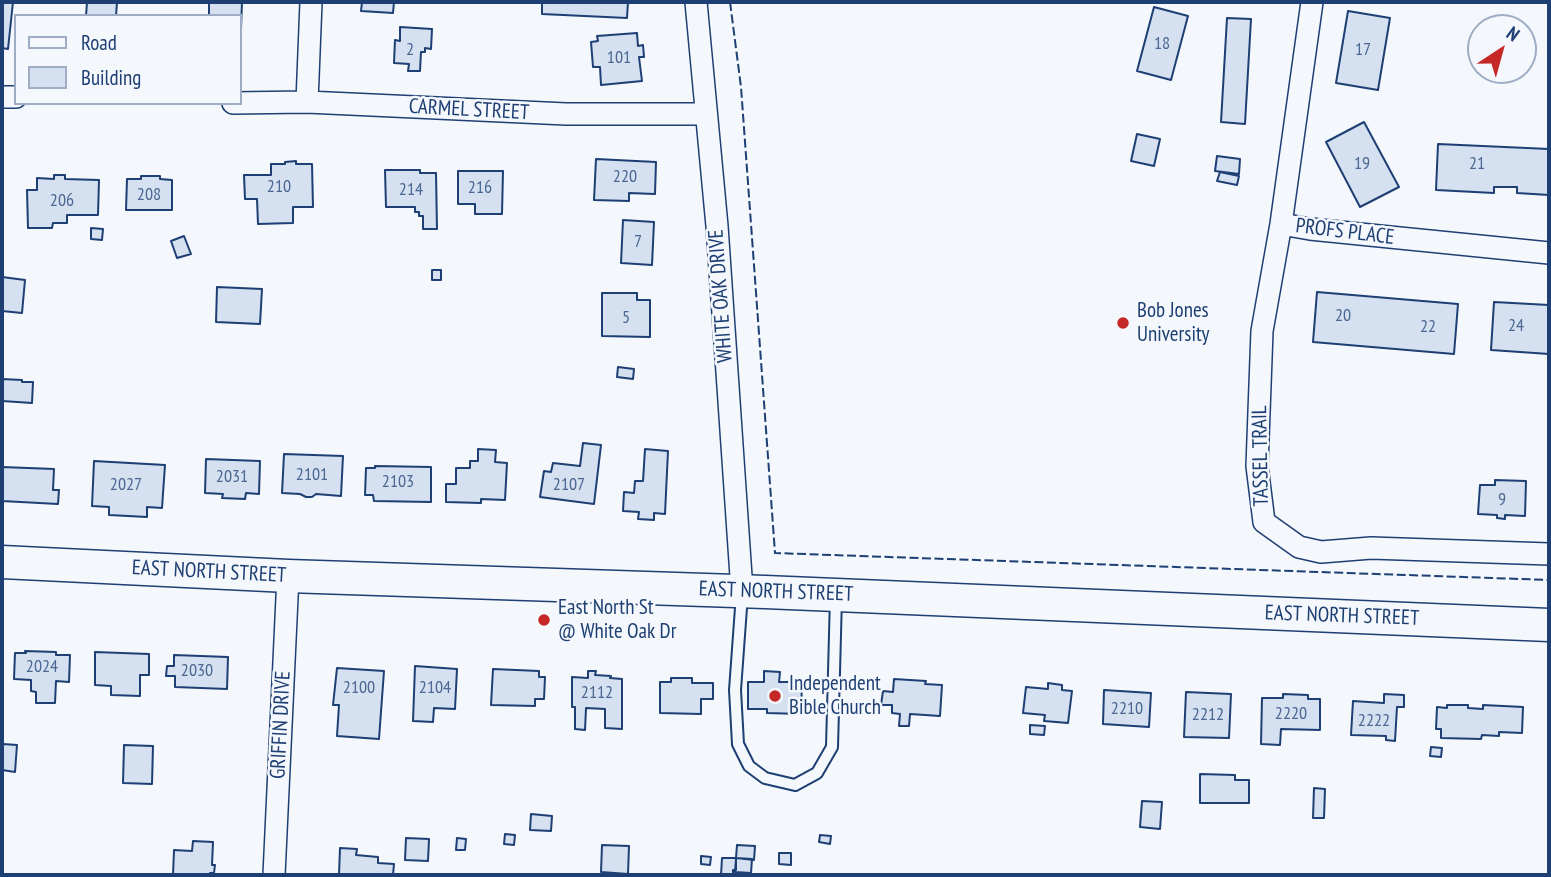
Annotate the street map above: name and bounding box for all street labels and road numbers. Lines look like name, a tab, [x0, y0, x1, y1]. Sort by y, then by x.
street label: CARMEL STREET	[408, 94, 530, 126]
street label: PROFS PLACE	[1294, 213, 1396, 251]
street label: WHITE OAK DRIVE	[704, 228, 738, 364]
street label: TASSEL TRAIL	[1248, 405, 1274, 507]
street label: EAST NORTH STREET	[131, 555, 287, 589]
street label: EAST NORTH STREET	[698, 577, 854, 607]
street label: EAST NORTH STREET	[1264, 601, 1420, 631]
street label: GRIFFIN DRIVE	[266, 670, 296, 780]

